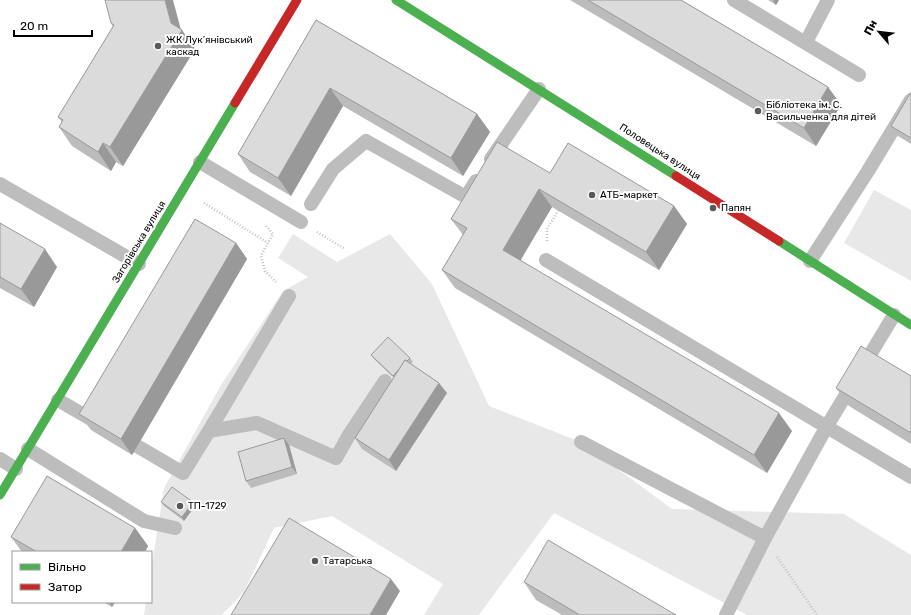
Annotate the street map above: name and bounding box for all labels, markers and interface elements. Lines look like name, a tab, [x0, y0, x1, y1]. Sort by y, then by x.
scale bar	[14, 12, 92, 38]
north arrow	[859, 12, 899, 52]
text: Пн	[861, 18, 880, 37]
text: 20 m	[20, 19, 48, 33]
place label: ЖК Лук’янівський каскад	[166, 34, 253, 58]
marker: ЖК Лук’янівський каскад	[153, 41, 163, 51]
place label: Бібліотека ім. С. Васильченка для дітей	[766, 99, 876, 123]
marker: Бібліотека ім. С. Васильченка для дітей	[753, 106, 763, 116]
street label: Половецька вулиця	[617, 121, 703, 183]
place label: АТБ-маркет	[600, 189, 658, 201]
marker: АТБ-маркет	[587, 190, 597, 200]
street label: Загорівська вулиця	[110, 199, 168, 285]
place label: Папян	[721, 202, 751, 214]
marker: Папян	[708, 203, 718, 213]
place label: ТП-1729	[188, 500, 227, 512]
marker: ТП-1729	[175, 501, 185, 511]
legend	[12, 551, 152, 603]
place label: Татарська	[323, 555, 372, 567]
marker: Татарська	[310, 556, 320, 566]
text: Вільно	[48, 560, 86, 574]
text: Затор	[48, 580, 82, 594]

